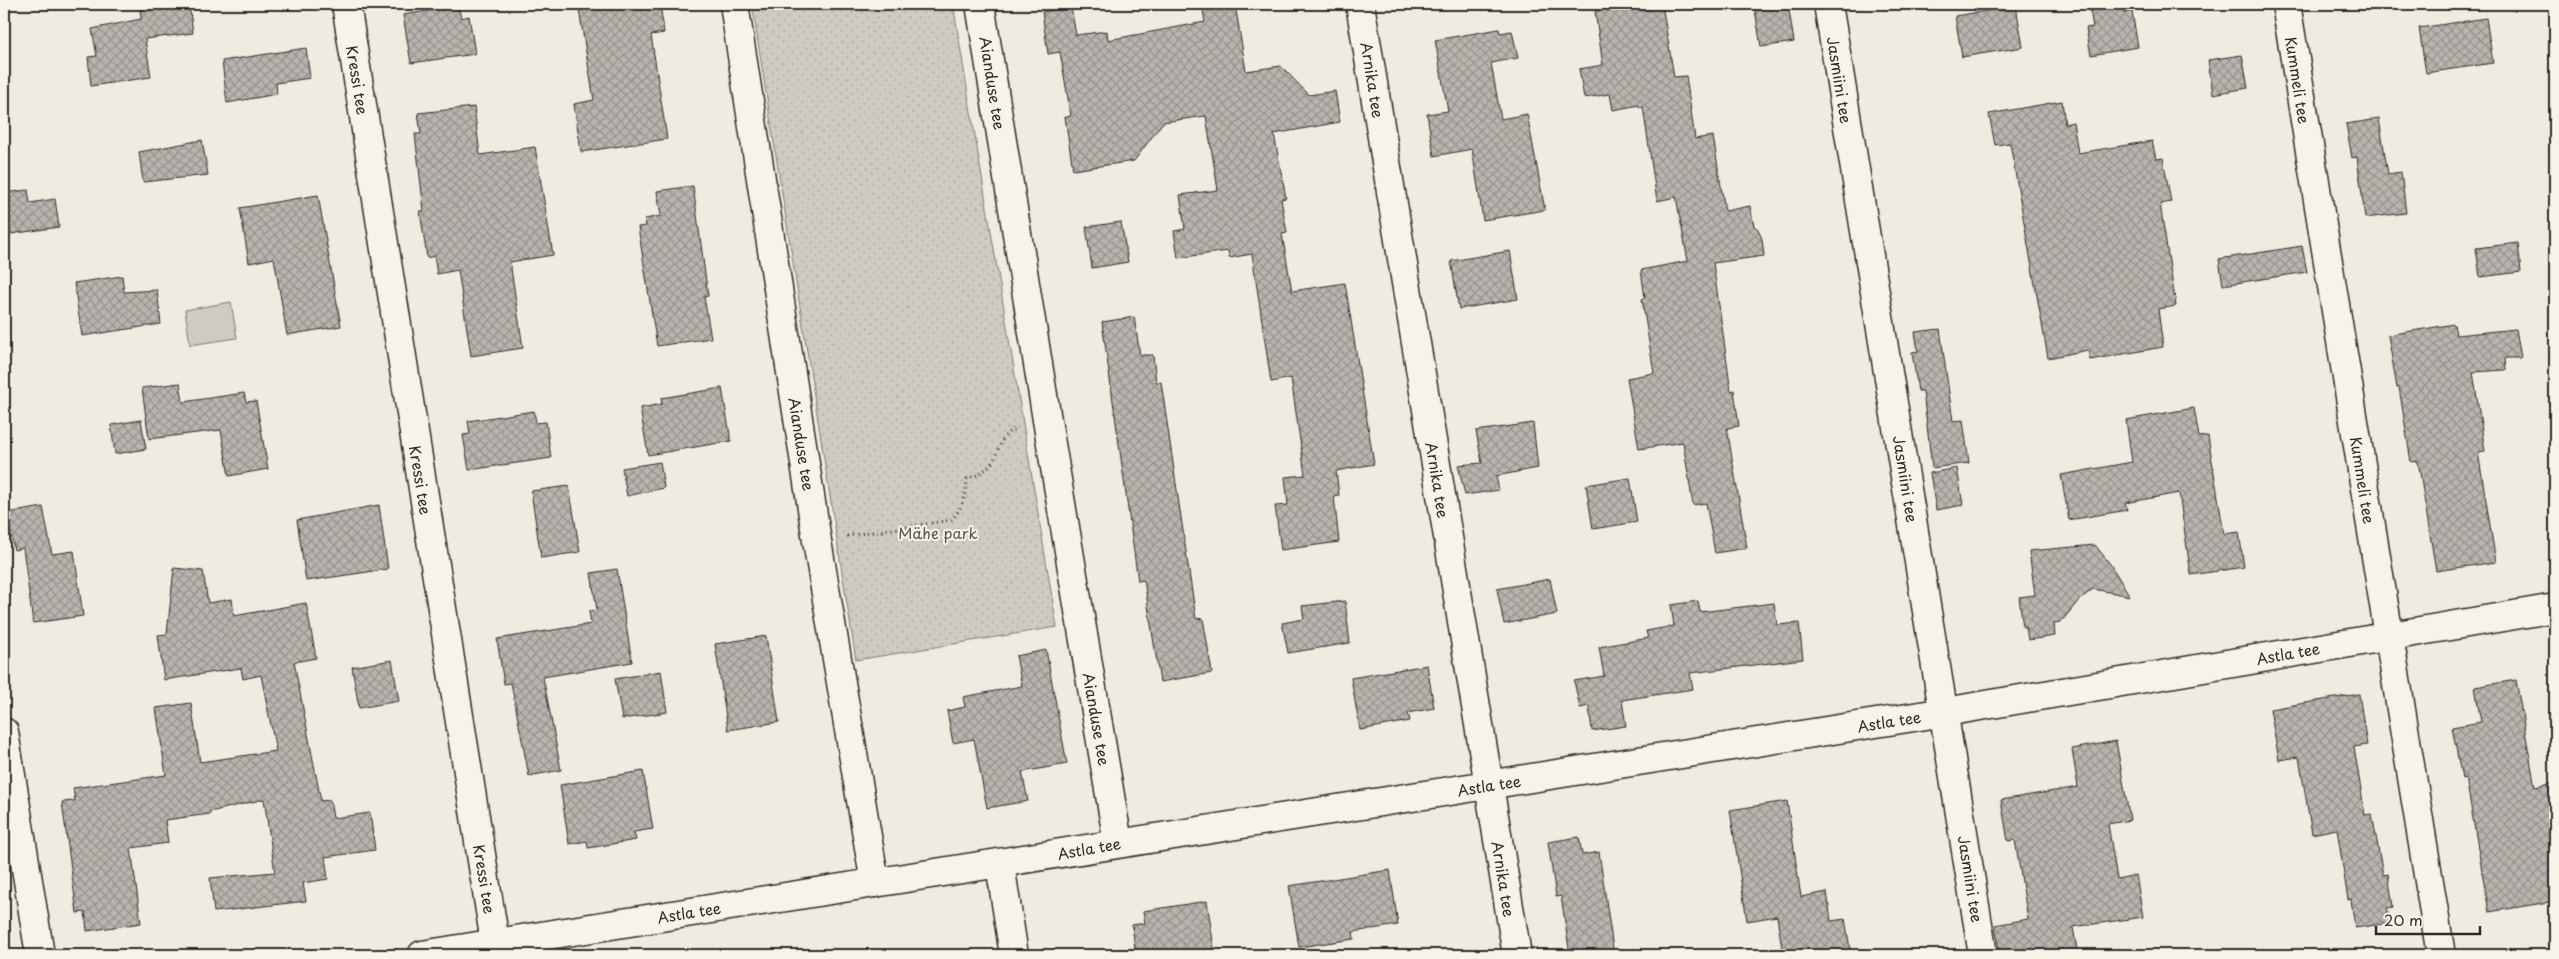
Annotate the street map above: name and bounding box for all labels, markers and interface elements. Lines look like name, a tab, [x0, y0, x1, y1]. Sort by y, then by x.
street label: Aianduse tee	[974, 35, 1012, 131]
street label: Jasmiini tee	[1822, 35, 1858, 125]
street label: Kummeli tee	[2280, 35, 2316, 125]
street label: Arnika tee	[1356, 40, 1390, 120]
street label: Kressi tee	[341, 44, 375, 116]
street label: Aianduse tee	[783, 396, 821, 492]
street label: Jasmiini tee	[1888, 434, 1924, 524]
street label: Kummeli tee	[2345, 435, 2381, 525]
street label: Arnika tee	[1421, 440, 1455, 520]
street label: Kressi tee	[404, 444, 438, 516]
park label: Mähe park	[898, 521, 978, 544]
street label: Astla tee	[2254, 636, 2322, 670]
street label: Aianduse tee	[1077, 671, 1117, 767]
street label: Astla tee	[1855, 705, 1923, 737]
street label: Astla tee	[1455, 769, 1523, 801]
street label: Astla tee	[1055, 831, 1123, 865]
street label: Jasmiini tee	[1953, 834, 1989, 924]
street label: Arnika tee	[1487, 839, 1521, 919]
street label: Kressi tee	[468, 843, 502, 915]
street label: Astla tee	[655, 896, 723, 928]
scale bar	[2376, 904, 2480, 936]
text: 20 m	[2384, 908, 2423, 931]

